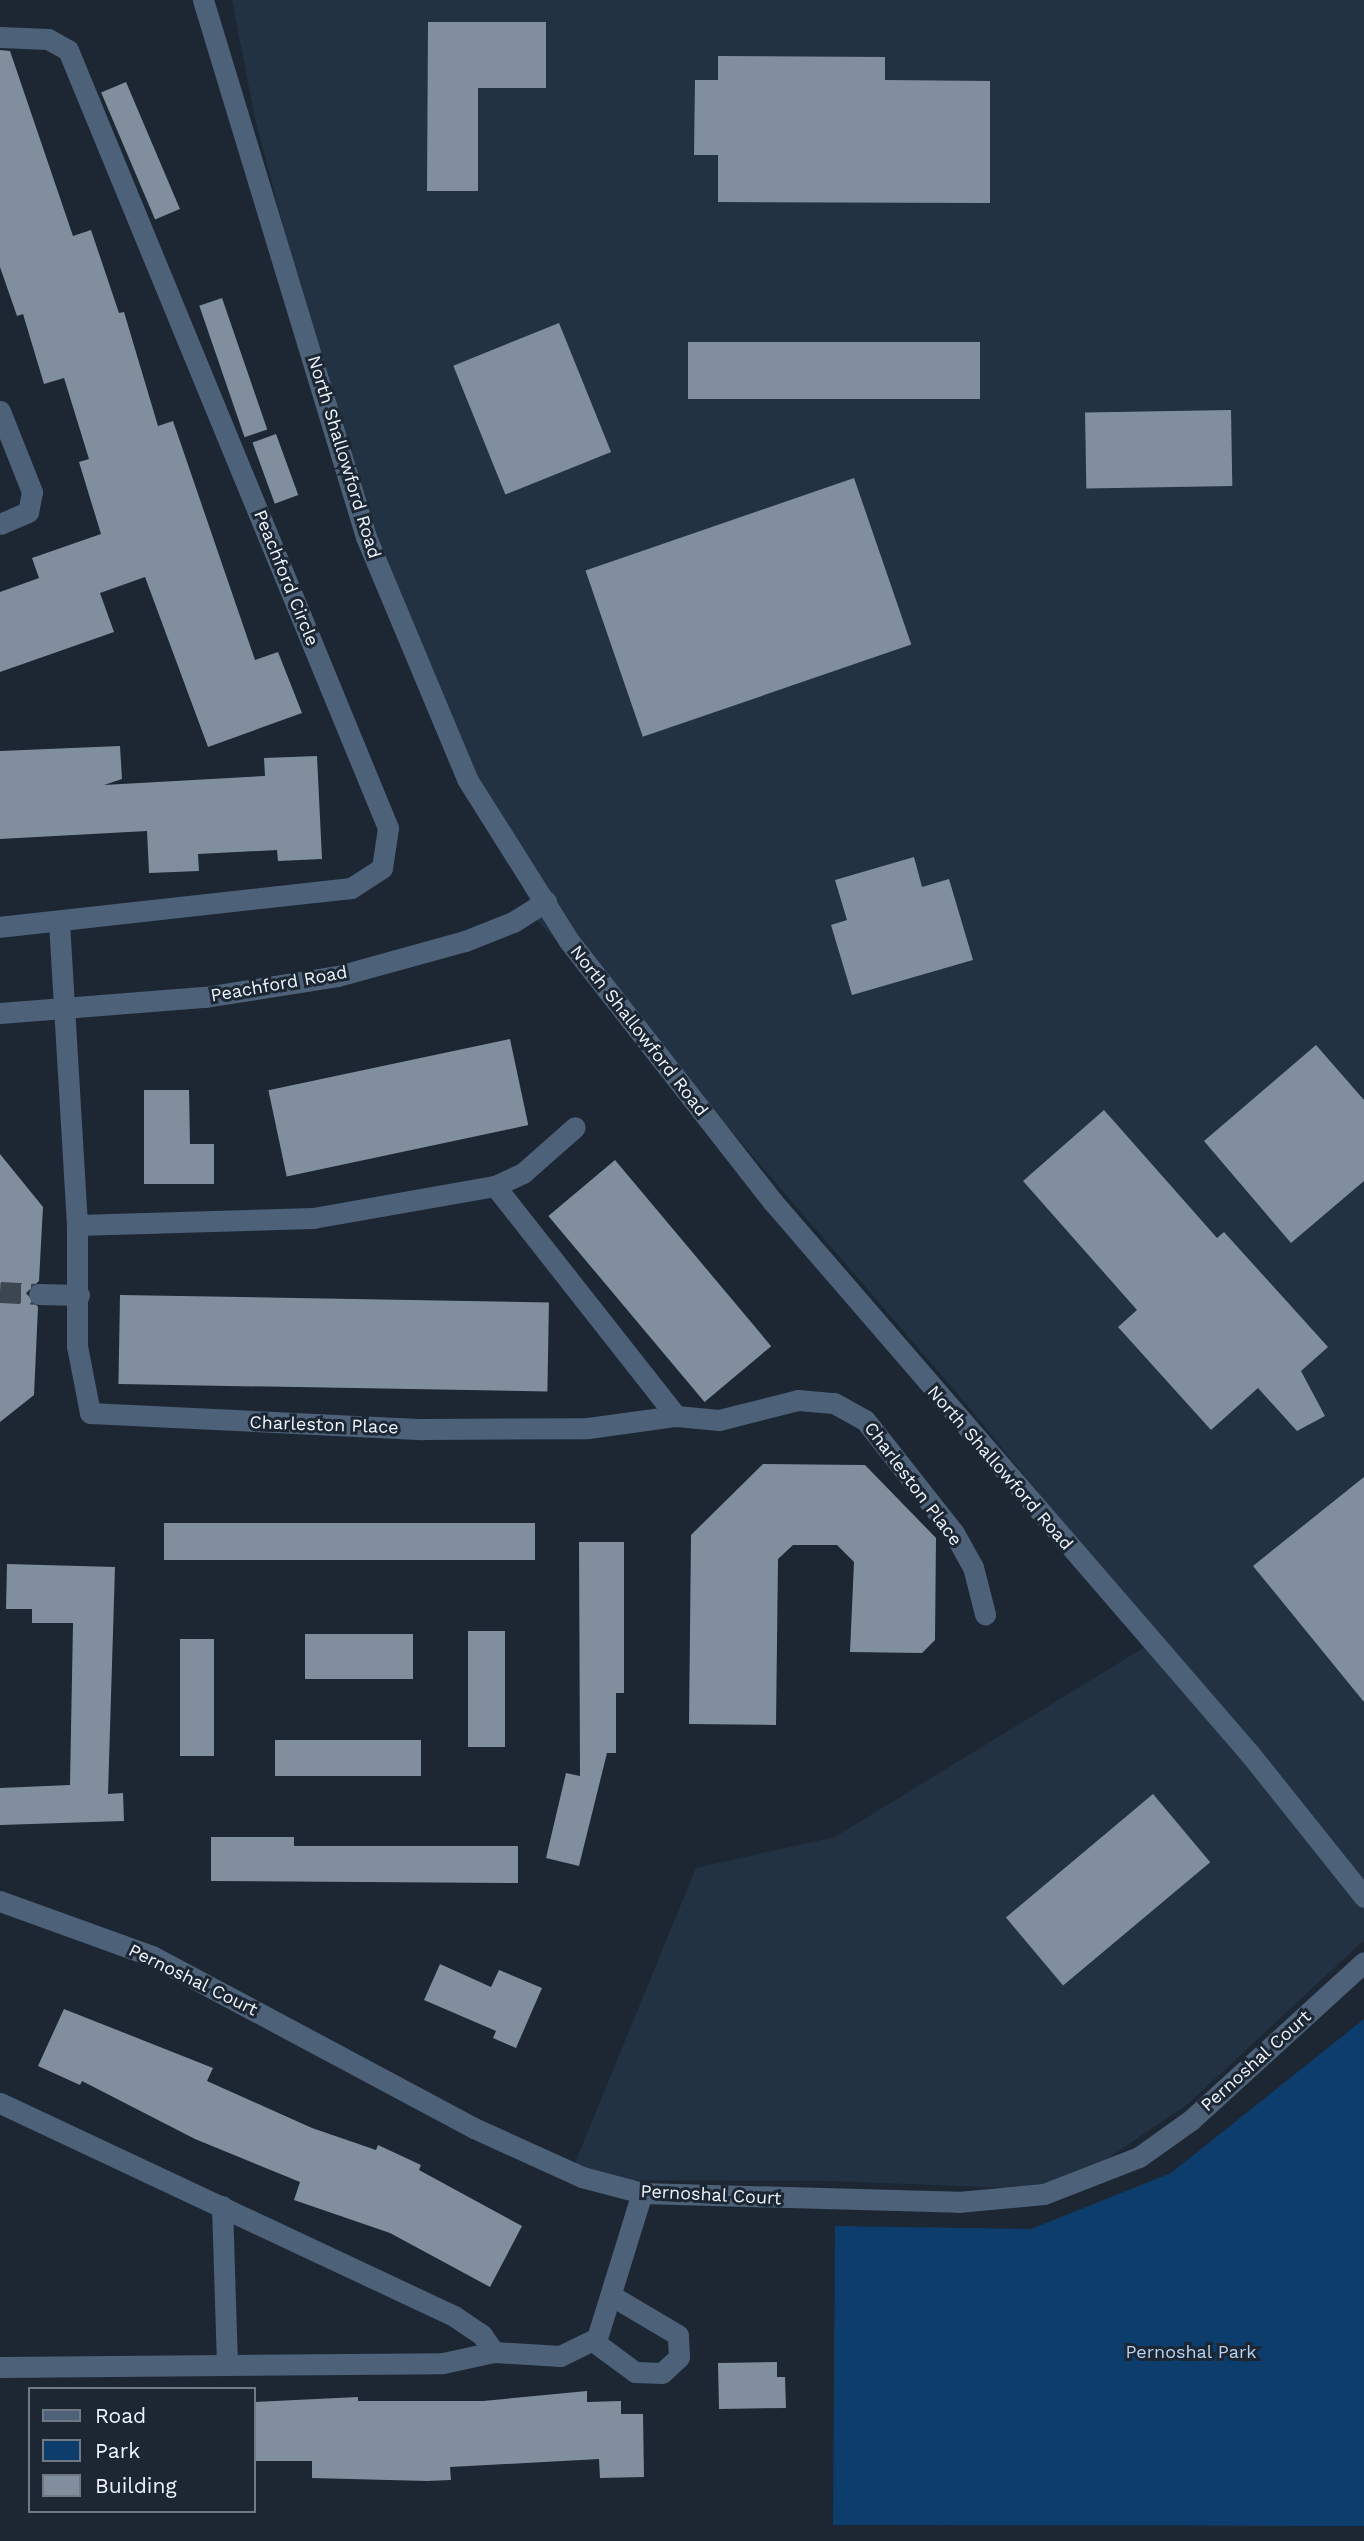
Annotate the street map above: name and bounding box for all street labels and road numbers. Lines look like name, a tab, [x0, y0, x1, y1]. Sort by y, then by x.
street label: North Shallowford Road	[303, 353, 385, 561]
street label: Peachford Circle	[249, 507, 323, 649]
street label: North Shallowford Road	[566, 941, 712, 1121]
street label: Peachford Road	[209, 961, 349, 1007]
street label: North Shallowford Road	[923, 1381, 1077, 1555]
street label: Charleston Place	[249, 1412, 399, 1438]
street label: Charleston Place	[859, 1418, 967, 1550]
street label: Pernoshal Court	[125, 1939, 261, 2021]
street label: Pernoshal Court	[1196, 2006, 1316, 2116]
street label: Pernoshal Court	[640, 2181, 782, 2209]

